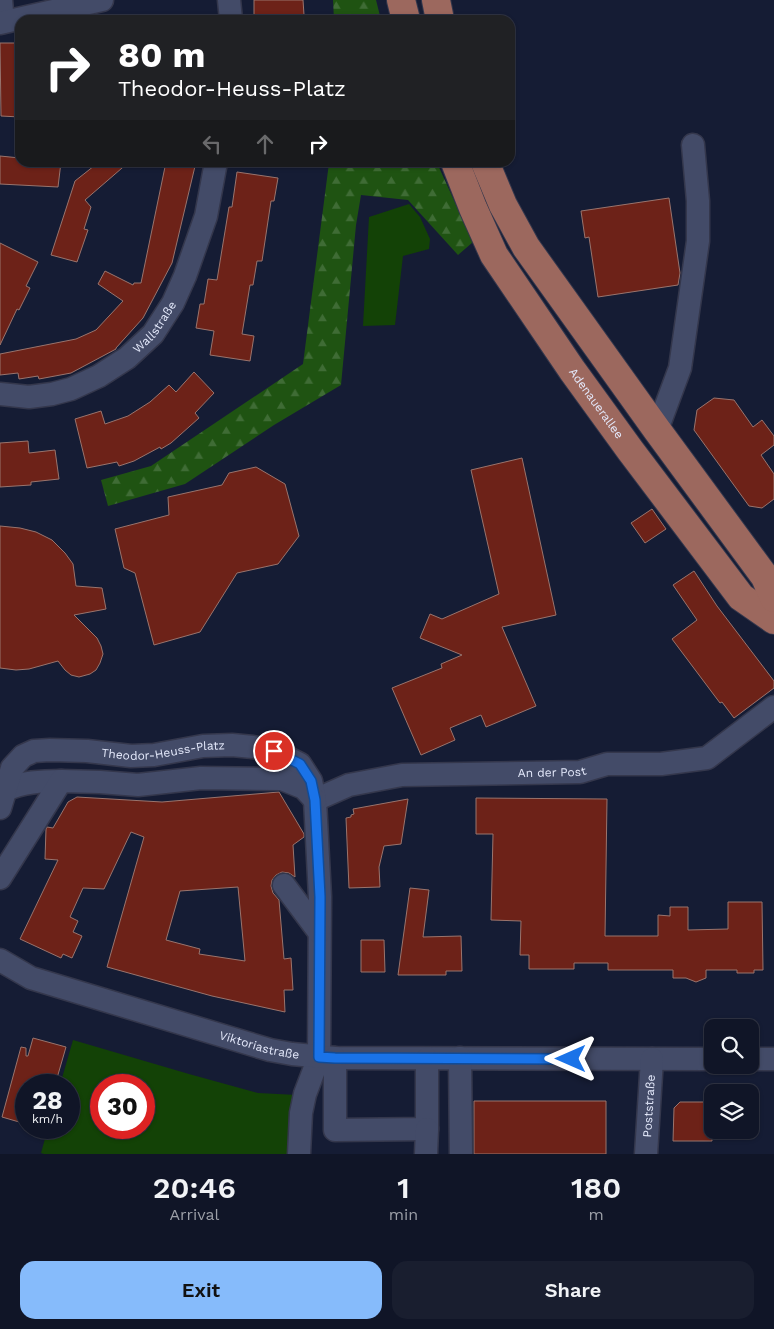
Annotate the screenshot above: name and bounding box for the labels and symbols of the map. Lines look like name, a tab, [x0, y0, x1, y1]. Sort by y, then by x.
street label: Wallstraße	[130, 298, 179, 356]
street label: Adenauerallee	[566, 365, 626, 441]
pin	[253, 730, 295, 772]
street label: Theodor-Heuss-Platz	[101, 738, 225, 763]
street label: An der Post	[518, 764, 588, 780]
street label: Viktoriastraße	[218, 1028, 300, 1062]
position arrow	[544, 1032, 596, 1084]
speed limit sign: 30	[90, 1074, 155, 1139]
street label: Poststraße	[640, 1074, 658, 1138]

